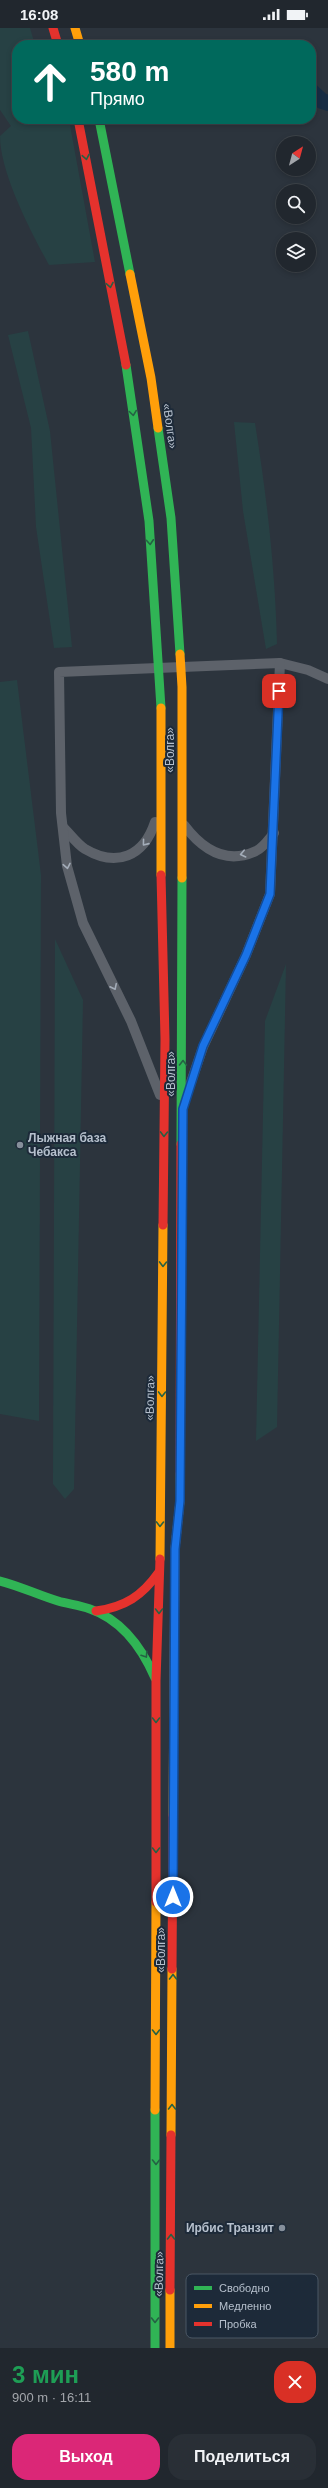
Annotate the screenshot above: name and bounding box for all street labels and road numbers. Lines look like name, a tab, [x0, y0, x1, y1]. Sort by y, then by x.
street label: «Волга»	[160, 402, 180, 450]
street label: «Волга»	[163, 727, 177, 773]
street label: «Волга»	[164, 1051, 178, 1097]
street label: «Волга»	[143, 1375, 157, 1421]
street label: «Волга»	[154, 1927, 168, 1973]
street label: «Волга»	[152, 2251, 166, 2297]

